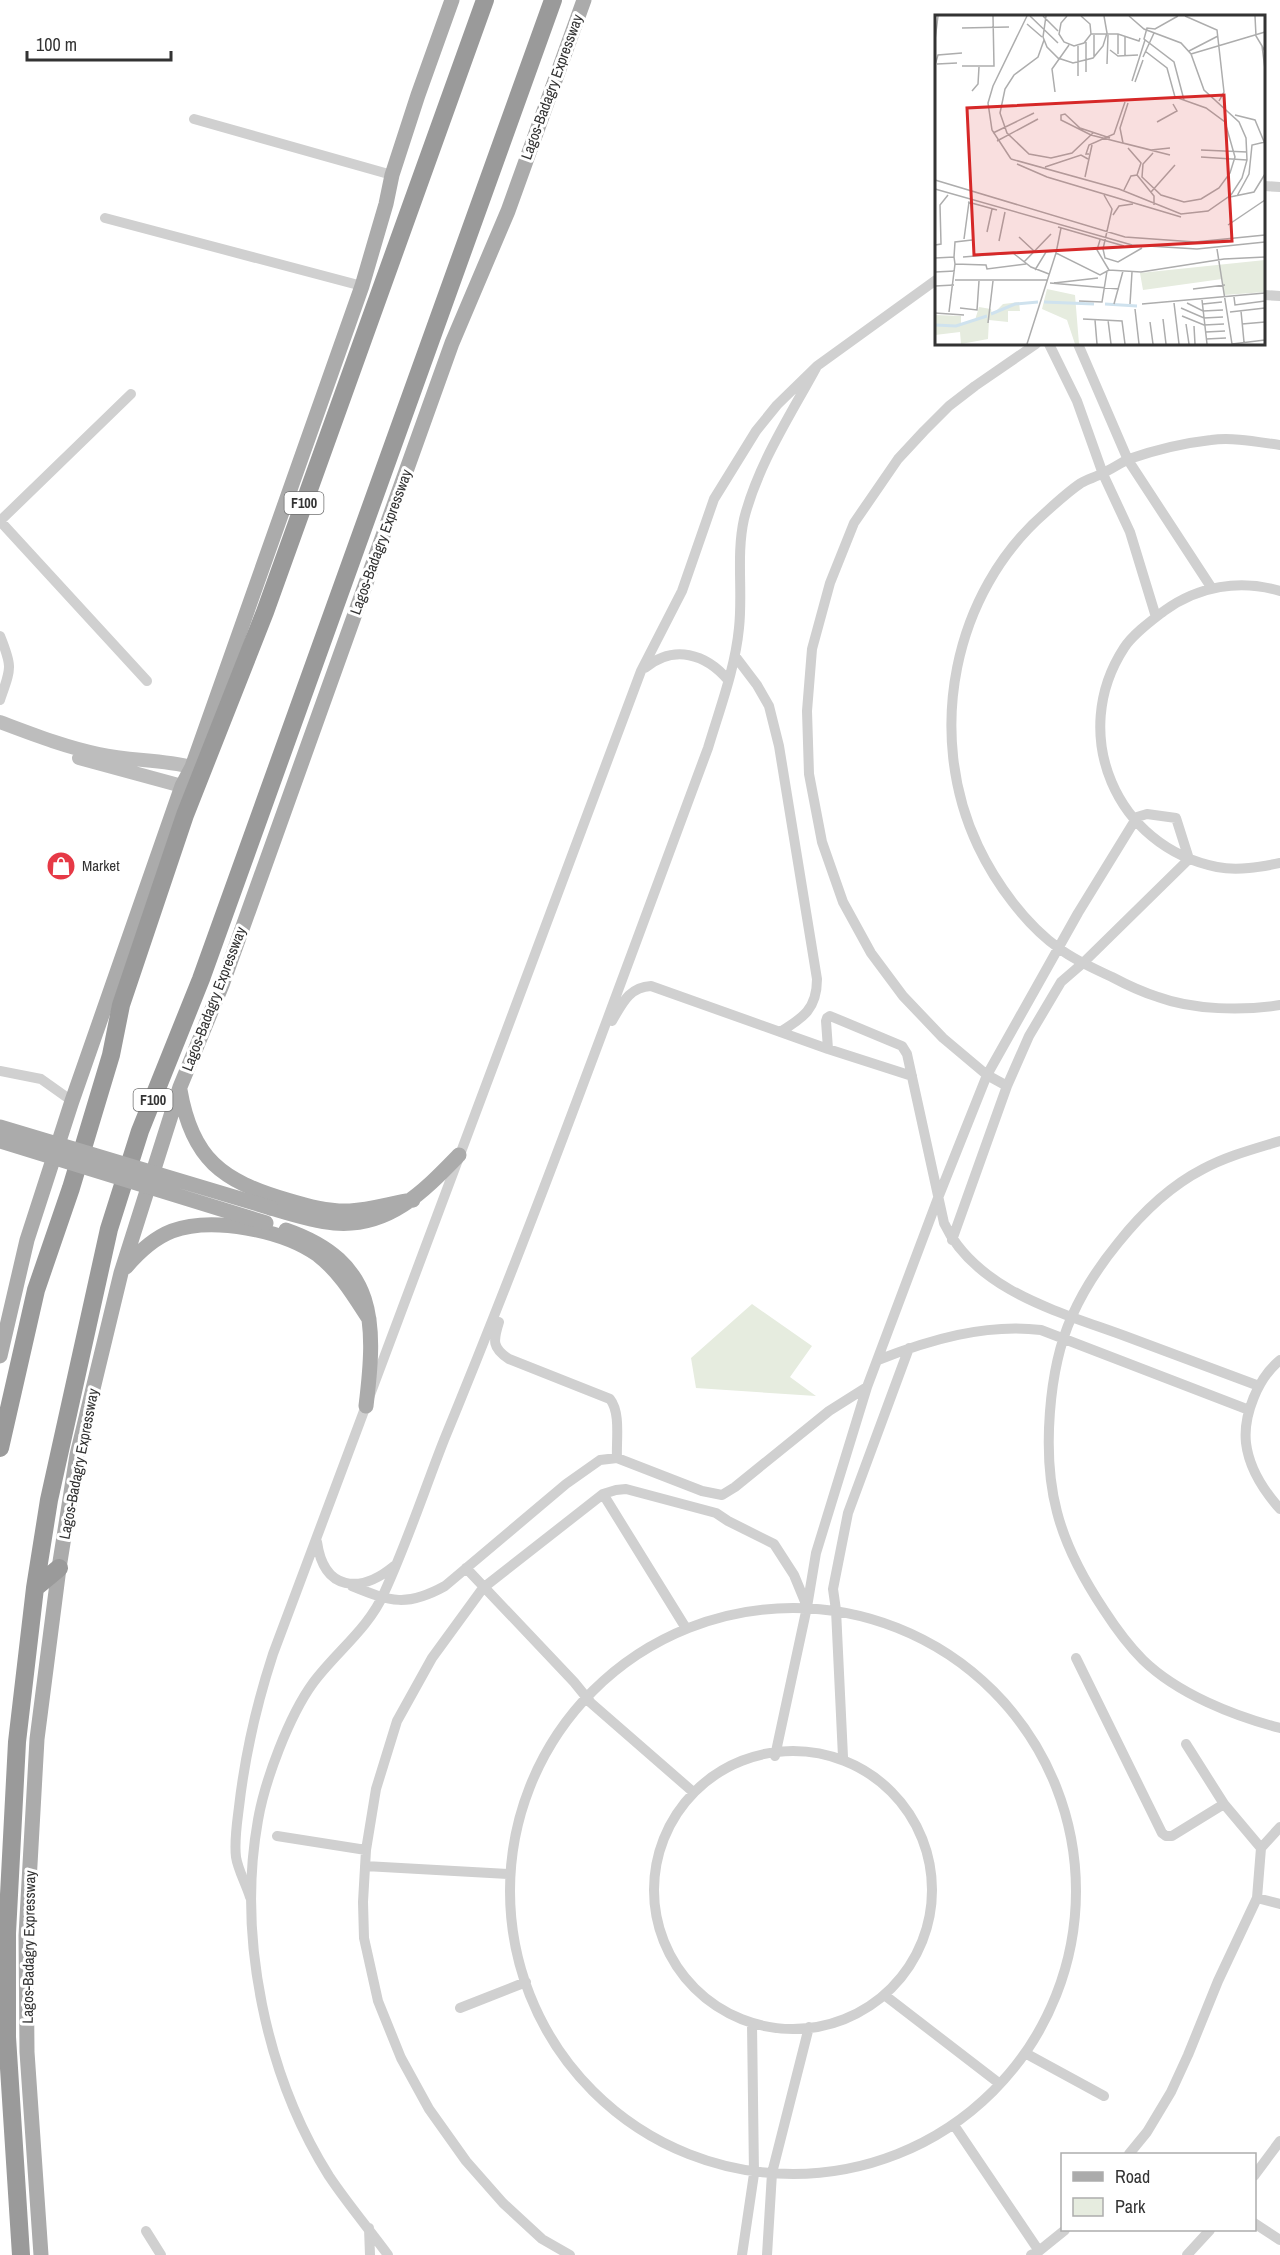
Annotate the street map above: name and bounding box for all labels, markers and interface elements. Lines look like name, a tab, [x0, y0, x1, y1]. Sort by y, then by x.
street label: Lagos-Badagry Expressway	[515, 10, 588, 162]
inset map	[935, 15, 1265, 345]
scale bar	[27, 24, 171, 62]
text: 100 m	[36, 32, 77, 57]
street label: Lagos-Badagry Expressway	[344, 465, 417, 617]
road number: F100	[284, 492, 324, 514]
shop icon: Market	[45, 850, 77, 882]
place label: Market	[82, 855, 120, 876]
street label: Lagos-Badagry Expressway	[176, 923, 251, 1074]
road number: F100	[134, 1089, 172, 1111]
street label: Lagos-Badagry Expressway	[54, 1386, 104, 1541]
street label: Lagos-Badagry Expressway	[17, 1869, 40, 2024]
legend	[1061, 2153, 1256, 2231]
text: Road	[1115, 2164, 1150, 2189]
text: Park	[1115, 2194, 1146, 2219]

